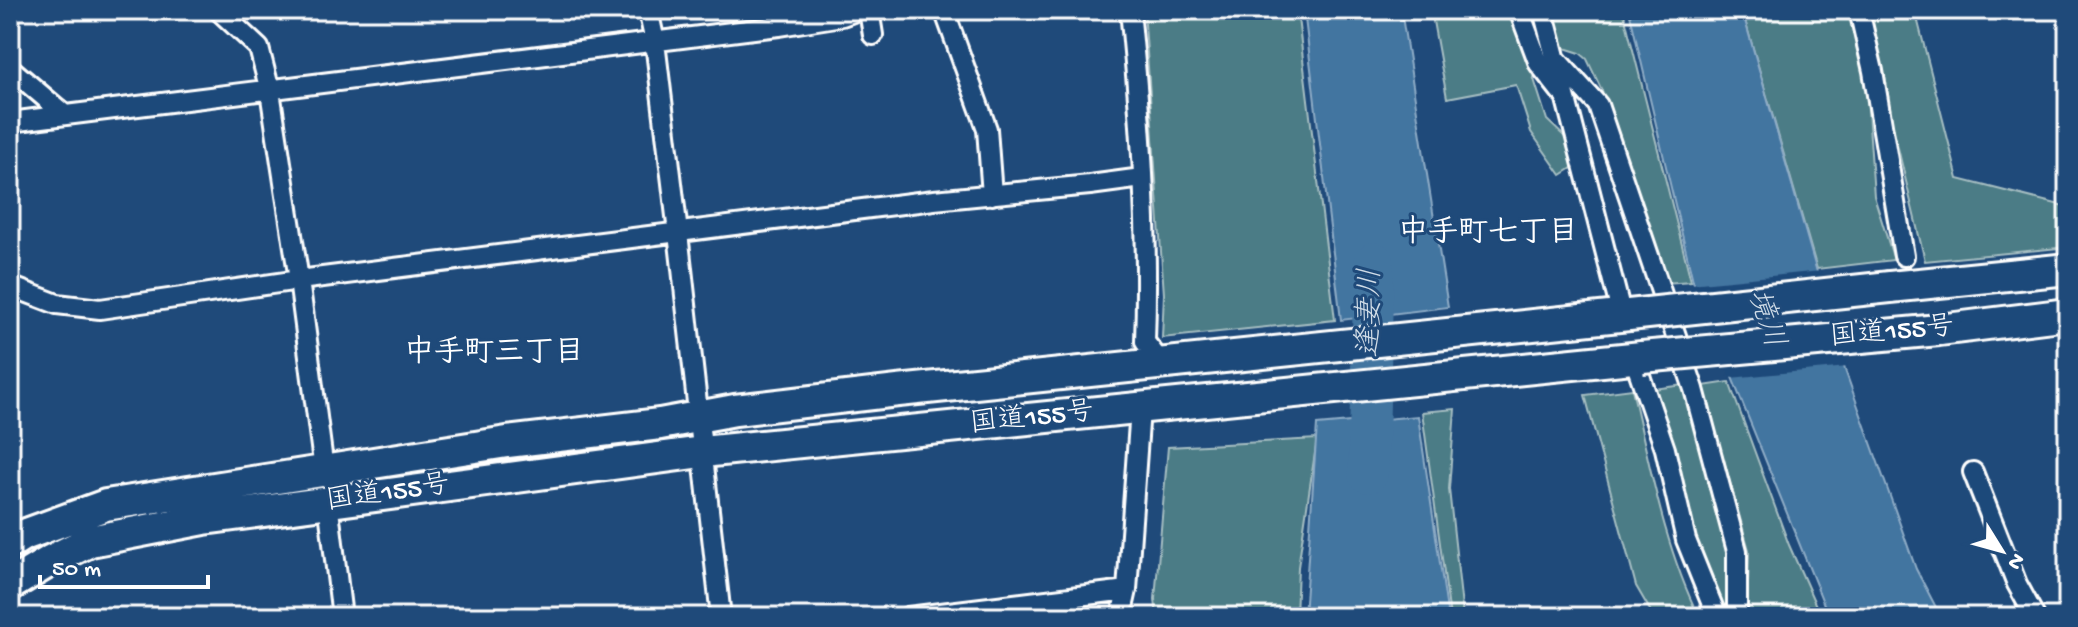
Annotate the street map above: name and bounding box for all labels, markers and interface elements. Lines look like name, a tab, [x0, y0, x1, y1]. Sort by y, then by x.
district label: 中手町七丁目	[1398, 214, 1578, 252]
water label: 逢妻川	[1352, 268, 1390, 358]
water label: 境川	[1738, 285, 1791, 353]
street label: 国道155号	[1828, 310, 1956, 355]
district label: 中手町三丁目	[404, 334, 584, 372]
street label: 国道155号	[968, 395, 1096, 442]
street label: 国道155号	[324, 468, 452, 519]
north arrow	[1962, 511, 2042, 591]
scale bar	[40, 539, 208, 589]
text: N	[2000, 547, 2029, 574]
text: 50 m	[52, 556, 101, 585]

